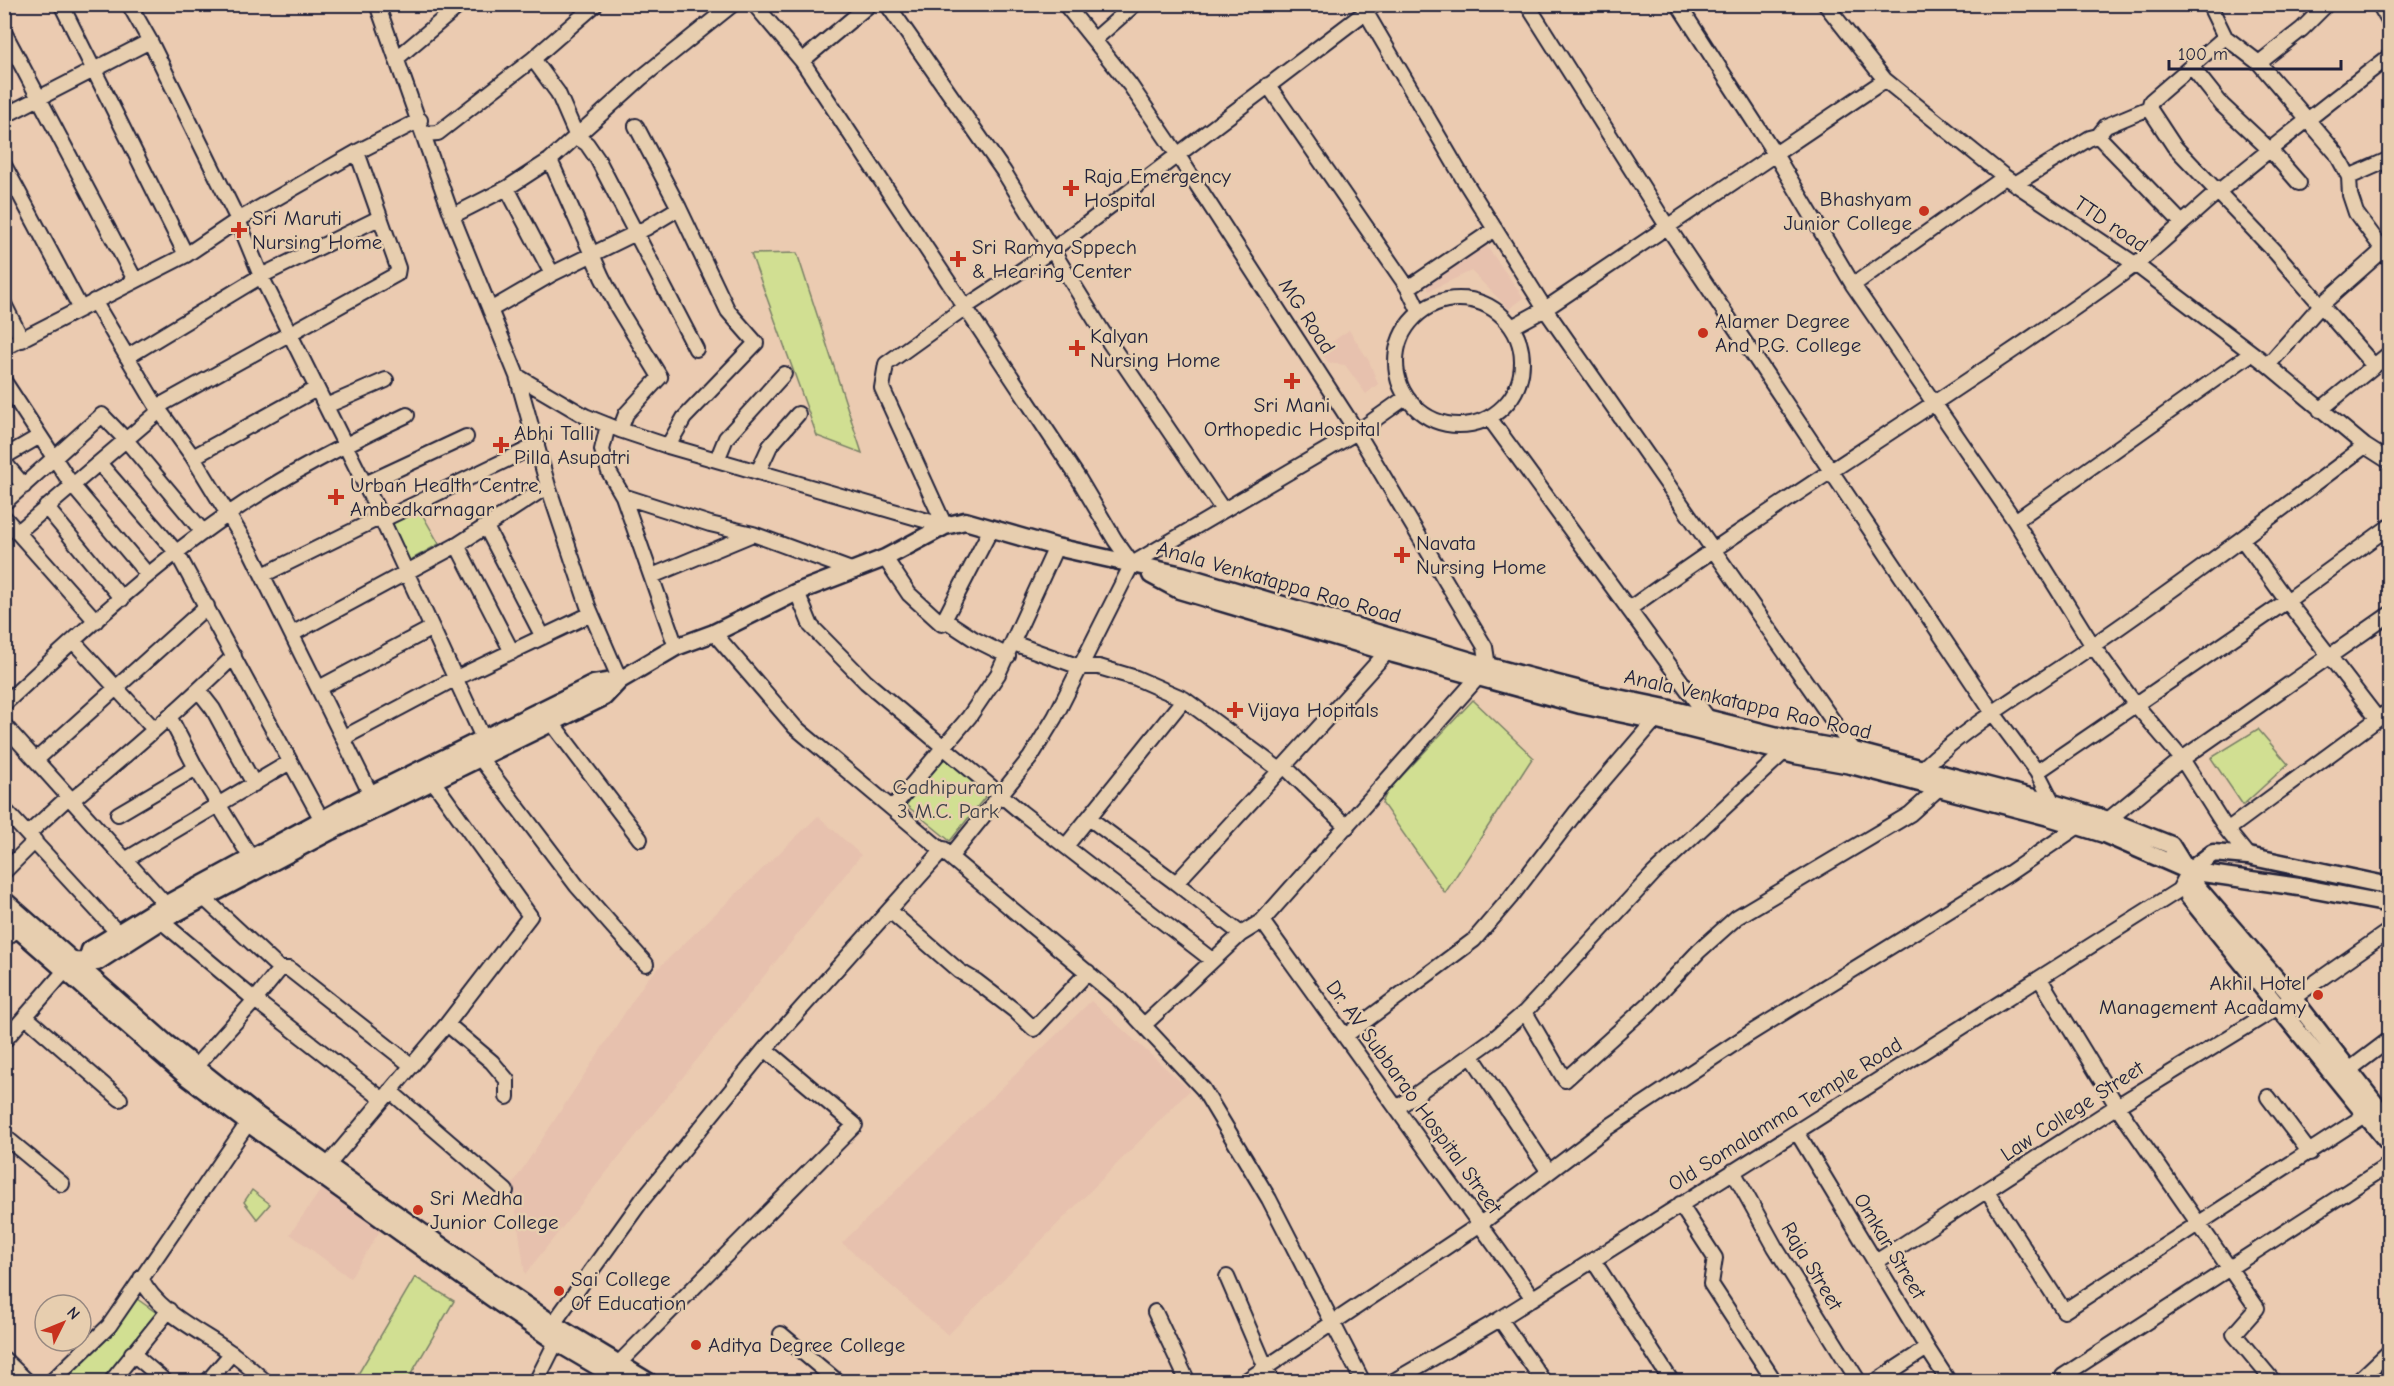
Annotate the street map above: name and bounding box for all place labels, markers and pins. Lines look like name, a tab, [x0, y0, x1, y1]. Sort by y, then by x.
place label: Raja Emergency Hospital	[1084, 164, 1232, 212]
marker: Raja Emergency Hospital	[1062, 179, 1080, 197]
place label: Bhashyam Junior College	[1783, 187, 1912, 235]
marker: Bhashyam Junior College	[1917, 204, 1931, 218]
place label: Sri Maruti Nursing Home	[252, 206, 382, 254]
marker: Sri Maruti Nursing Home	[230, 221, 248, 239]
place label: Sri Ramya Sppech & Hearing Center	[972, 235, 1137, 283]
marker: Sri Ramya Sppech & Hearing Center	[949, 250, 967, 268]
place label: Alamer Degree And P.G. College	[1715, 309, 1861, 357]
place label: Kalyan Nursing Home	[1090, 324, 1220, 372]
marker: Alamer Degree And P.G. College	[1696, 326, 1710, 340]
marker: Kalyan Nursing Home	[1068, 339, 1086, 357]
marker: Sri Mani Orthopedic Hospital	[1283, 372, 1301, 390]
place label: Sri Mani Orthopedic Hospital	[1204, 393, 1380, 441]
place label: Abhi Talli Pilla Asupatri	[514, 421, 630, 469]
marker: Abhi Talli Pilla Asupatri	[492, 436, 510, 454]
place label: Urban Health Centre, Ambedkarnagar	[350, 473, 542, 521]
marker: Urban Health Centre, Ambedkarnagar	[327, 488, 345, 506]
place label: Navata Nursing Home	[1416, 531, 1546, 579]
marker: Navata Nursing Home	[1393, 546, 1411, 564]
place label: Vijaya Hopitals	[1248, 698, 1379, 722]
marker: Vijaya Hopitals	[1226, 701, 1244, 719]
place label: Akhil Hotel Management Acadamy	[2099, 971, 2307, 1019]
marker: Akhil Hotel Management Acadamy	[2311, 988, 2325, 1002]
place label: Sri Medha Junior College	[430, 1186, 559, 1234]
marker: Sri Medha Junior College	[411, 1203, 425, 1217]
place label: Sai College Of Education	[571, 1267, 686, 1315]
marker: Sai College Of Education	[552, 1284, 566, 1298]
place label: Aditya Degree College	[708, 1333, 905, 1357]
marker: Aditya Degree College	[689, 1338, 703, 1352]

